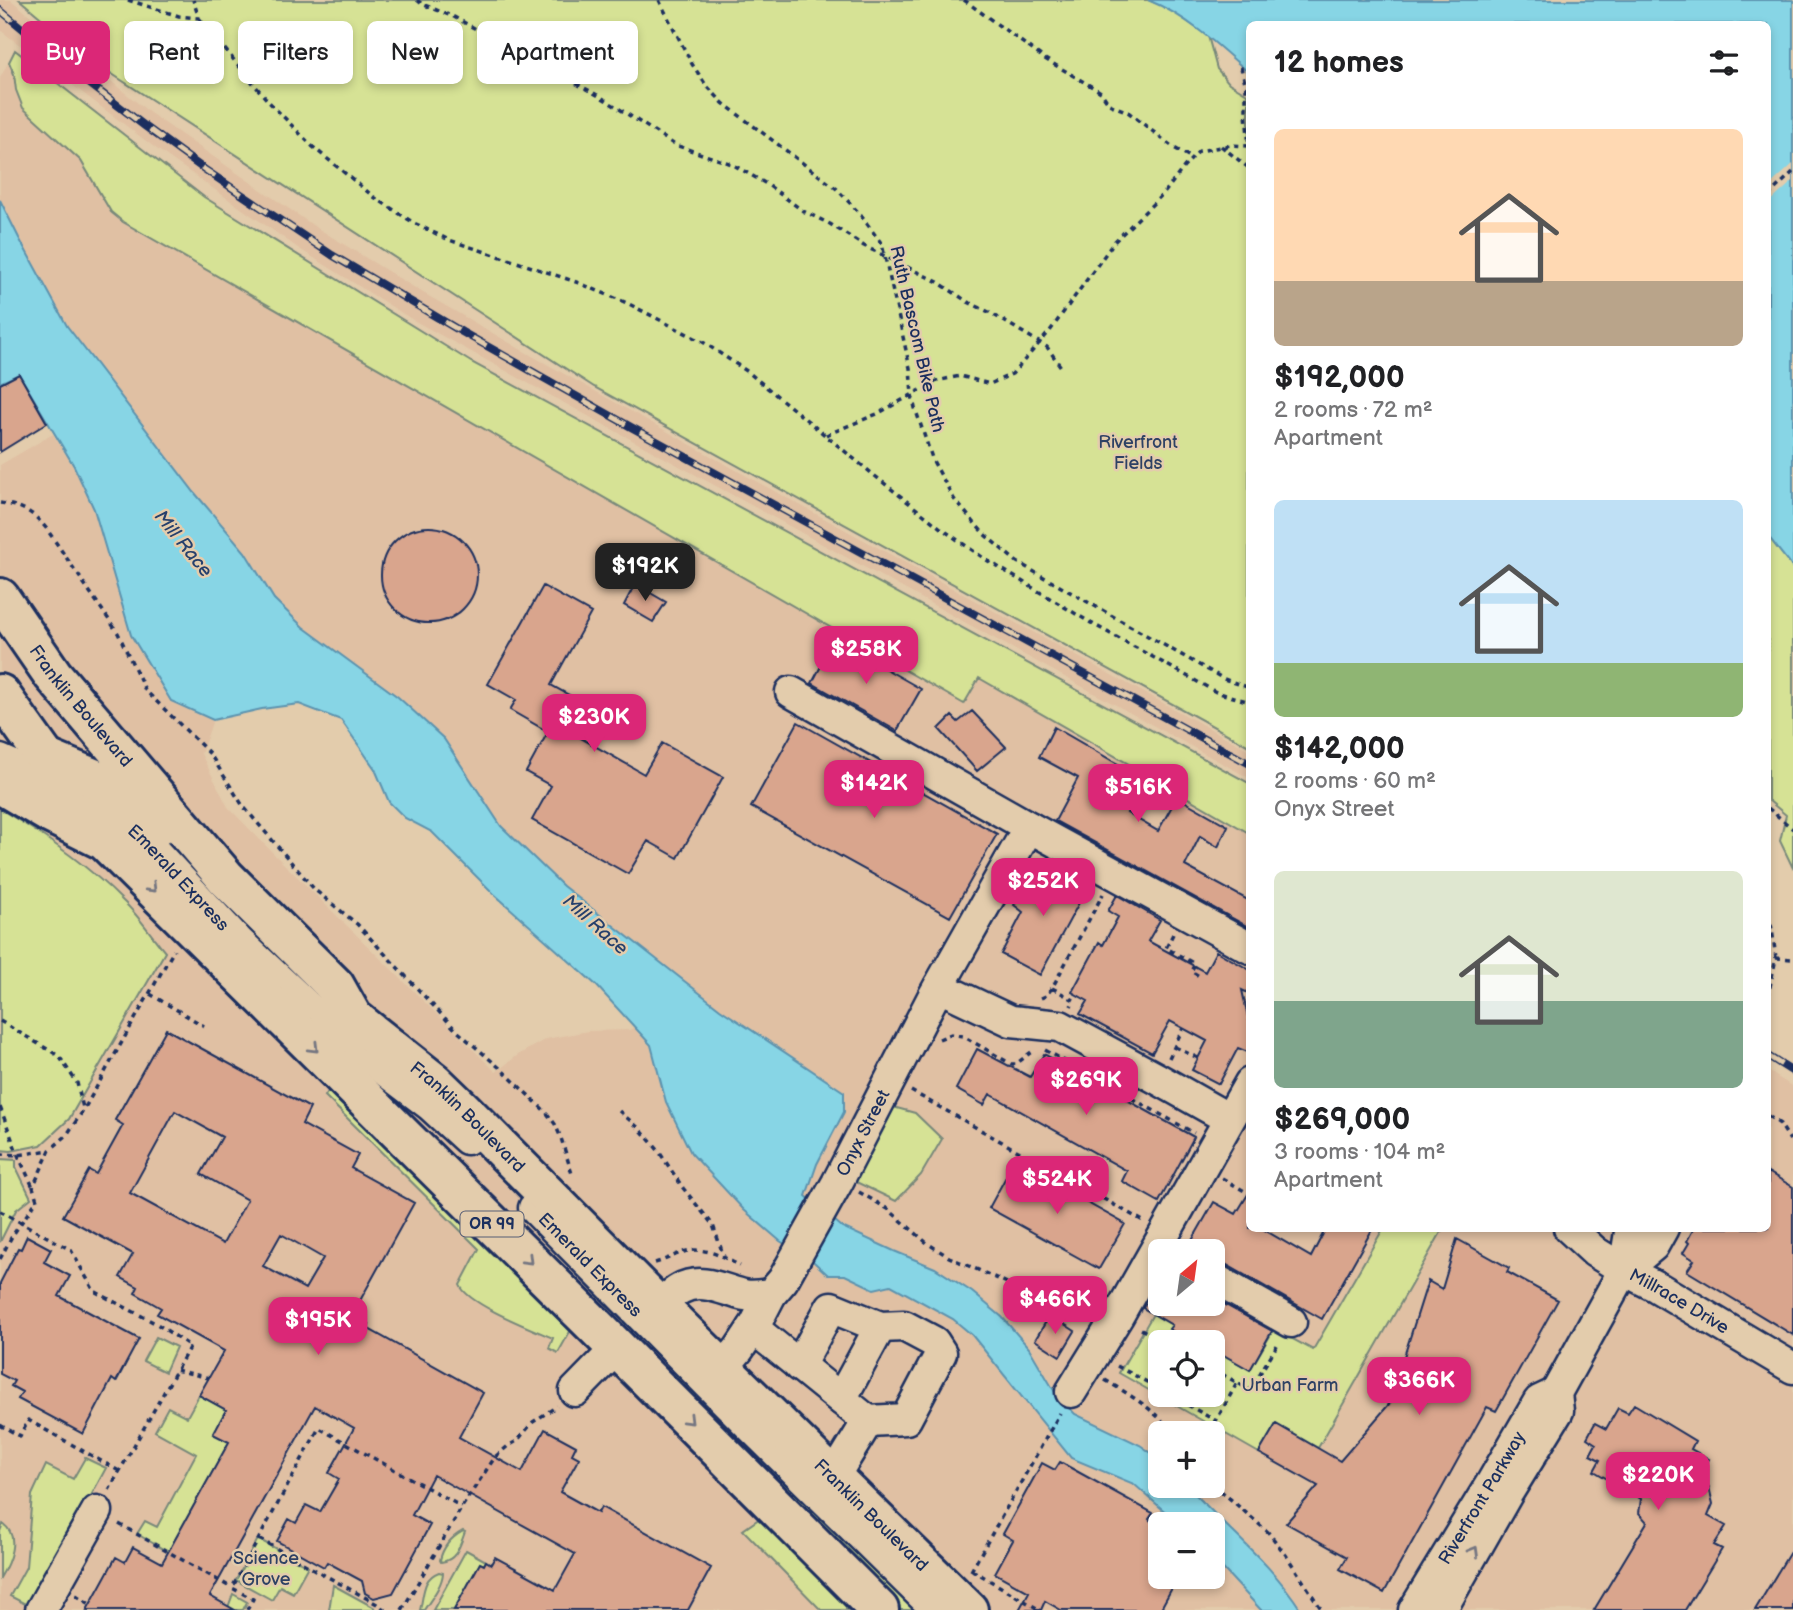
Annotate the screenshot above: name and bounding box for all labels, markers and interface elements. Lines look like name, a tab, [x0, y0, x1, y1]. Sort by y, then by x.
chip: Buy	[21, 21, 110, 84]
chip: Rent	[124, 21, 224, 84]
chip: Filters	[238, 21, 353, 84]
chip: New	[367, 21, 463, 84]
chip: Apartment	[477, 21, 638, 84]
icon: filters	[1705, 44, 1743, 82]
text: 12 homes	[1274, 45, 1404, 81]
icon: home	[1446, 175, 1572, 301]
street label: Ruth Bascom Bike Path	[885, 244, 949, 434]
text: $192,000	[1274, 360, 1405, 396]
text: 2 rooms · 72 m²	[1274, 396, 1433, 424]
text: Apartment	[1274, 424, 1383, 452]
park label: Riverfront Fields	[1098, 432, 1178, 474]
water label: Mill Race	[149, 506, 217, 582]
pin: $192K	[596, 544, 694, 603]
icon: home	[1446, 546, 1572, 672]
text: $192K	[611, 552, 679, 580]
pin: $258K	[817, 626, 915, 686]
text: $258K	[830, 635, 902, 663]
street label: Franklin Boulevard	[25, 641, 137, 771]
pin: $230K	[545, 694, 643, 754]
text: $230K	[558, 703, 630, 731]
text: $142,000	[1274, 731, 1405, 767]
pin: $142K	[825, 760, 923, 820]
pin: $516K	[1089, 764, 1187, 824]
text: 2 rooms · 60 m²	[1274, 767, 1436, 795]
text: $142K	[840, 769, 908, 797]
text: $516K	[1104, 773, 1172, 801]
text: Onyx Street	[1274, 795, 1395, 823]
street label: Emerald Express	[123, 820, 234, 935]
pin: $252K	[994, 858, 1092, 918]
text: $252K	[1007, 867, 1079, 895]
one-way arrow	[144, 880, 157, 893]
water label: Mill Race	[558, 890, 632, 960]
icon: home	[1446, 917, 1572, 1043]
one-way arrow	[306, 1040, 319, 1053]
street label: Franklin Boulevard	[406, 1057, 530, 1177]
pin: $269K	[1037, 1058, 1135, 1117]
text: $269K	[1050, 1066, 1122, 1094]
street label: Onyx Street	[832, 1086, 894, 1180]
text: $269,000	[1274, 1102, 1410, 1138]
text: 3 rooms · 104 m²	[1274, 1138, 1445, 1166]
pin: $524K	[1008, 1156, 1106, 1216]
text: $524K	[1022, 1165, 1092, 1193]
text: Apartment	[1274, 1166, 1383, 1194]
street label: Emerald Express	[534, 1208, 647, 1321]
road number: OR 99	[461, 1212, 524, 1236]
north arrow	[1148, 1239, 1225, 1316]
map controls	[1148, 1239, 1225, 1589]
one-way arrow	[520, 1251, 533, 1264]
street label: Millrace Drive	[1626, 1264, 1733, 1338]
pin: $466K	[1006, 1276, 1104, 1336]
text: $466K	[1019, 1285, 1091, 1313]
pin: $195K	[269, 1298, 367, 1357]
text: $195K	[284, 1306, 352, 1334]
button: locate	[1148, 1330, 1225, 1407]
pin: $366K	[1370, 1358, 1468, 1417]
text: $366K	[1383, 1366, 1455, 1394]
park label: Urban Farm	[1242, 1375, 1338, 1396]
one-way arrow	[681, 1412, 694, 1425]
button: +	[1148, 1421, 1225, 1498]
street label: Riverfront Parkway	[1434, 1427, 1530, 1568]
pin: $220K	[1609, 1452, 1707, 1512]
street label: Franklin Boulevard	[810, 1455, 933, 1576]
text: $220K	[1622, 1461, 1694, 1489]
button: −	[1148, 1512, 1225, 1589]
one-way arrow	[1466, 1545, 1479, 1558]
park label: Science Grove	[233, 1548, 299, 1590]

